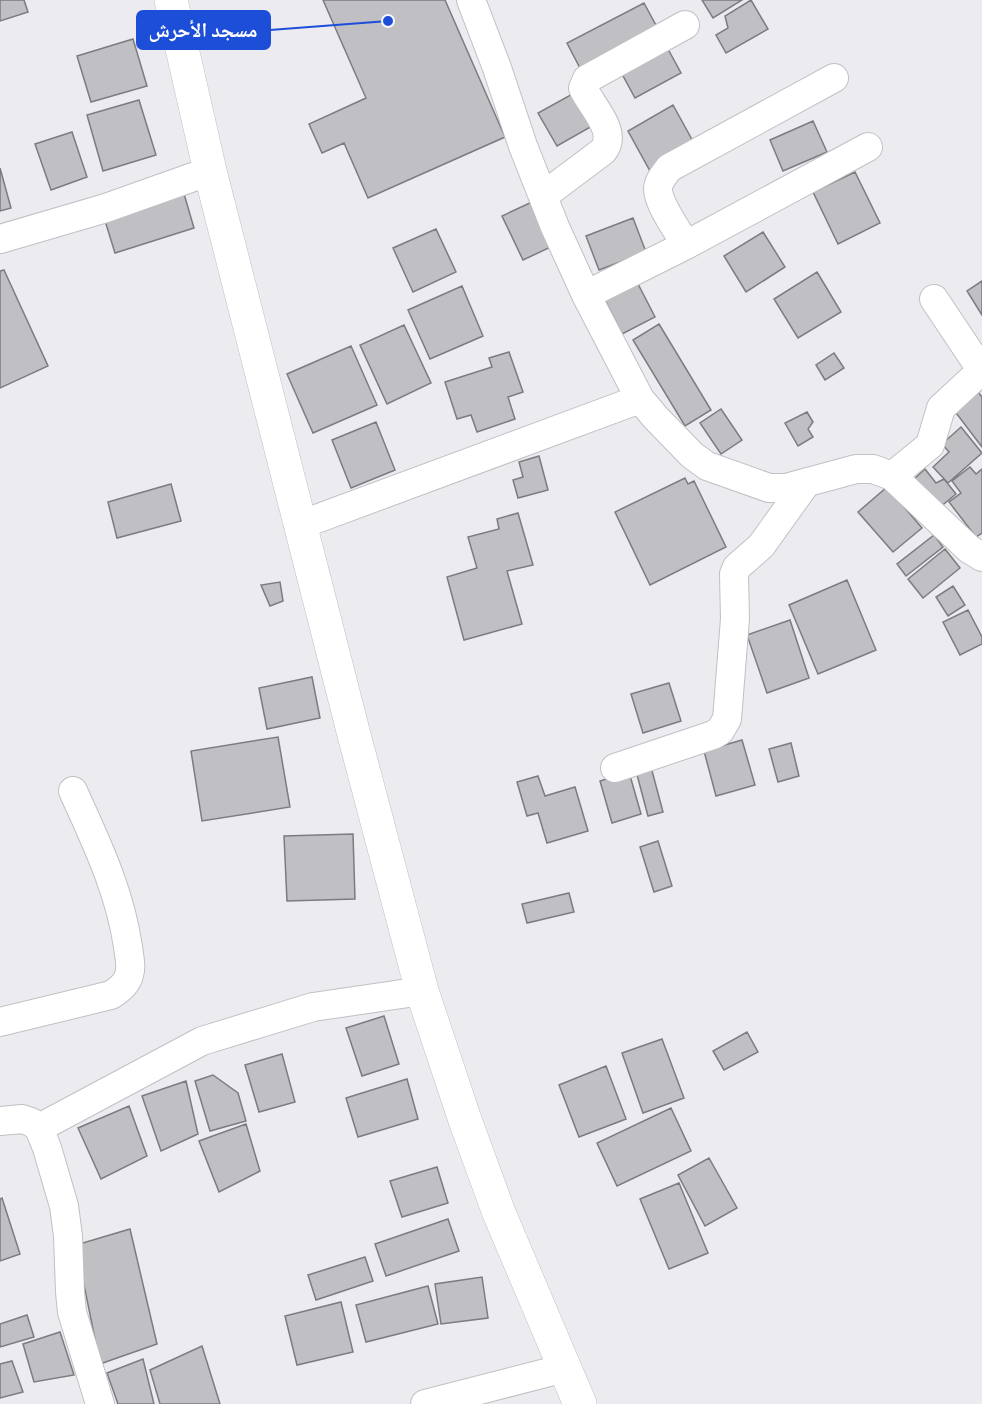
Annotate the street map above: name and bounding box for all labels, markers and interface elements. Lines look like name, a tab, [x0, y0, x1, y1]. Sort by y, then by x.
callout: مسجد الأحرش	[137, 11, 270, 49]
text: مسجد الأحرش	[148, 18, 258, 42]

